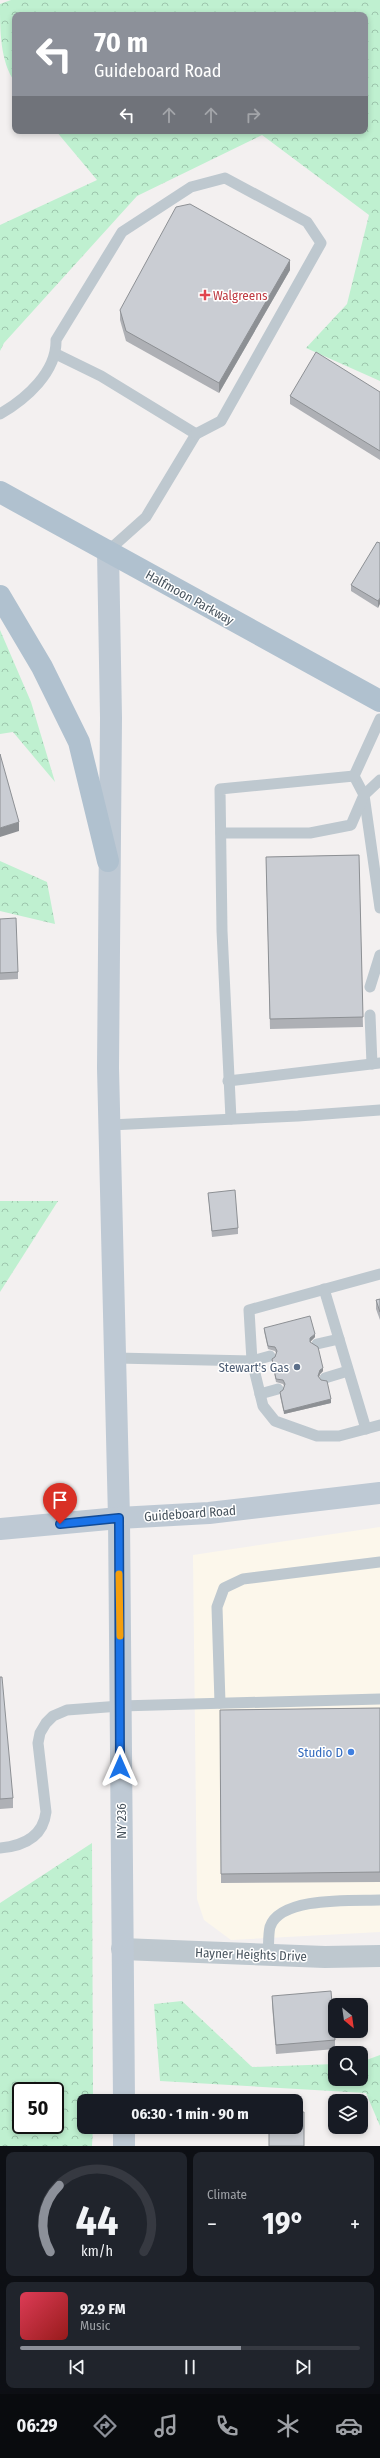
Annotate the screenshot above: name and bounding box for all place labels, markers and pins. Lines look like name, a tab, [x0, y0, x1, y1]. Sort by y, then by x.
place label: Walgreens	[213, 288, 268, 303]
marker: Walgreens	[200, 290, 210, 300]
place label: Stewart's Gas	[218, 1360, 289, 1375]
marker: Stewart's Gas	[292, 1362, 302, 1372]
pin	[43, 1483, 77, 1524]
place label: Studio D	[298, 1745, 343, 1760]
marker: Studio D	[346, 1747, 356, 1757]

